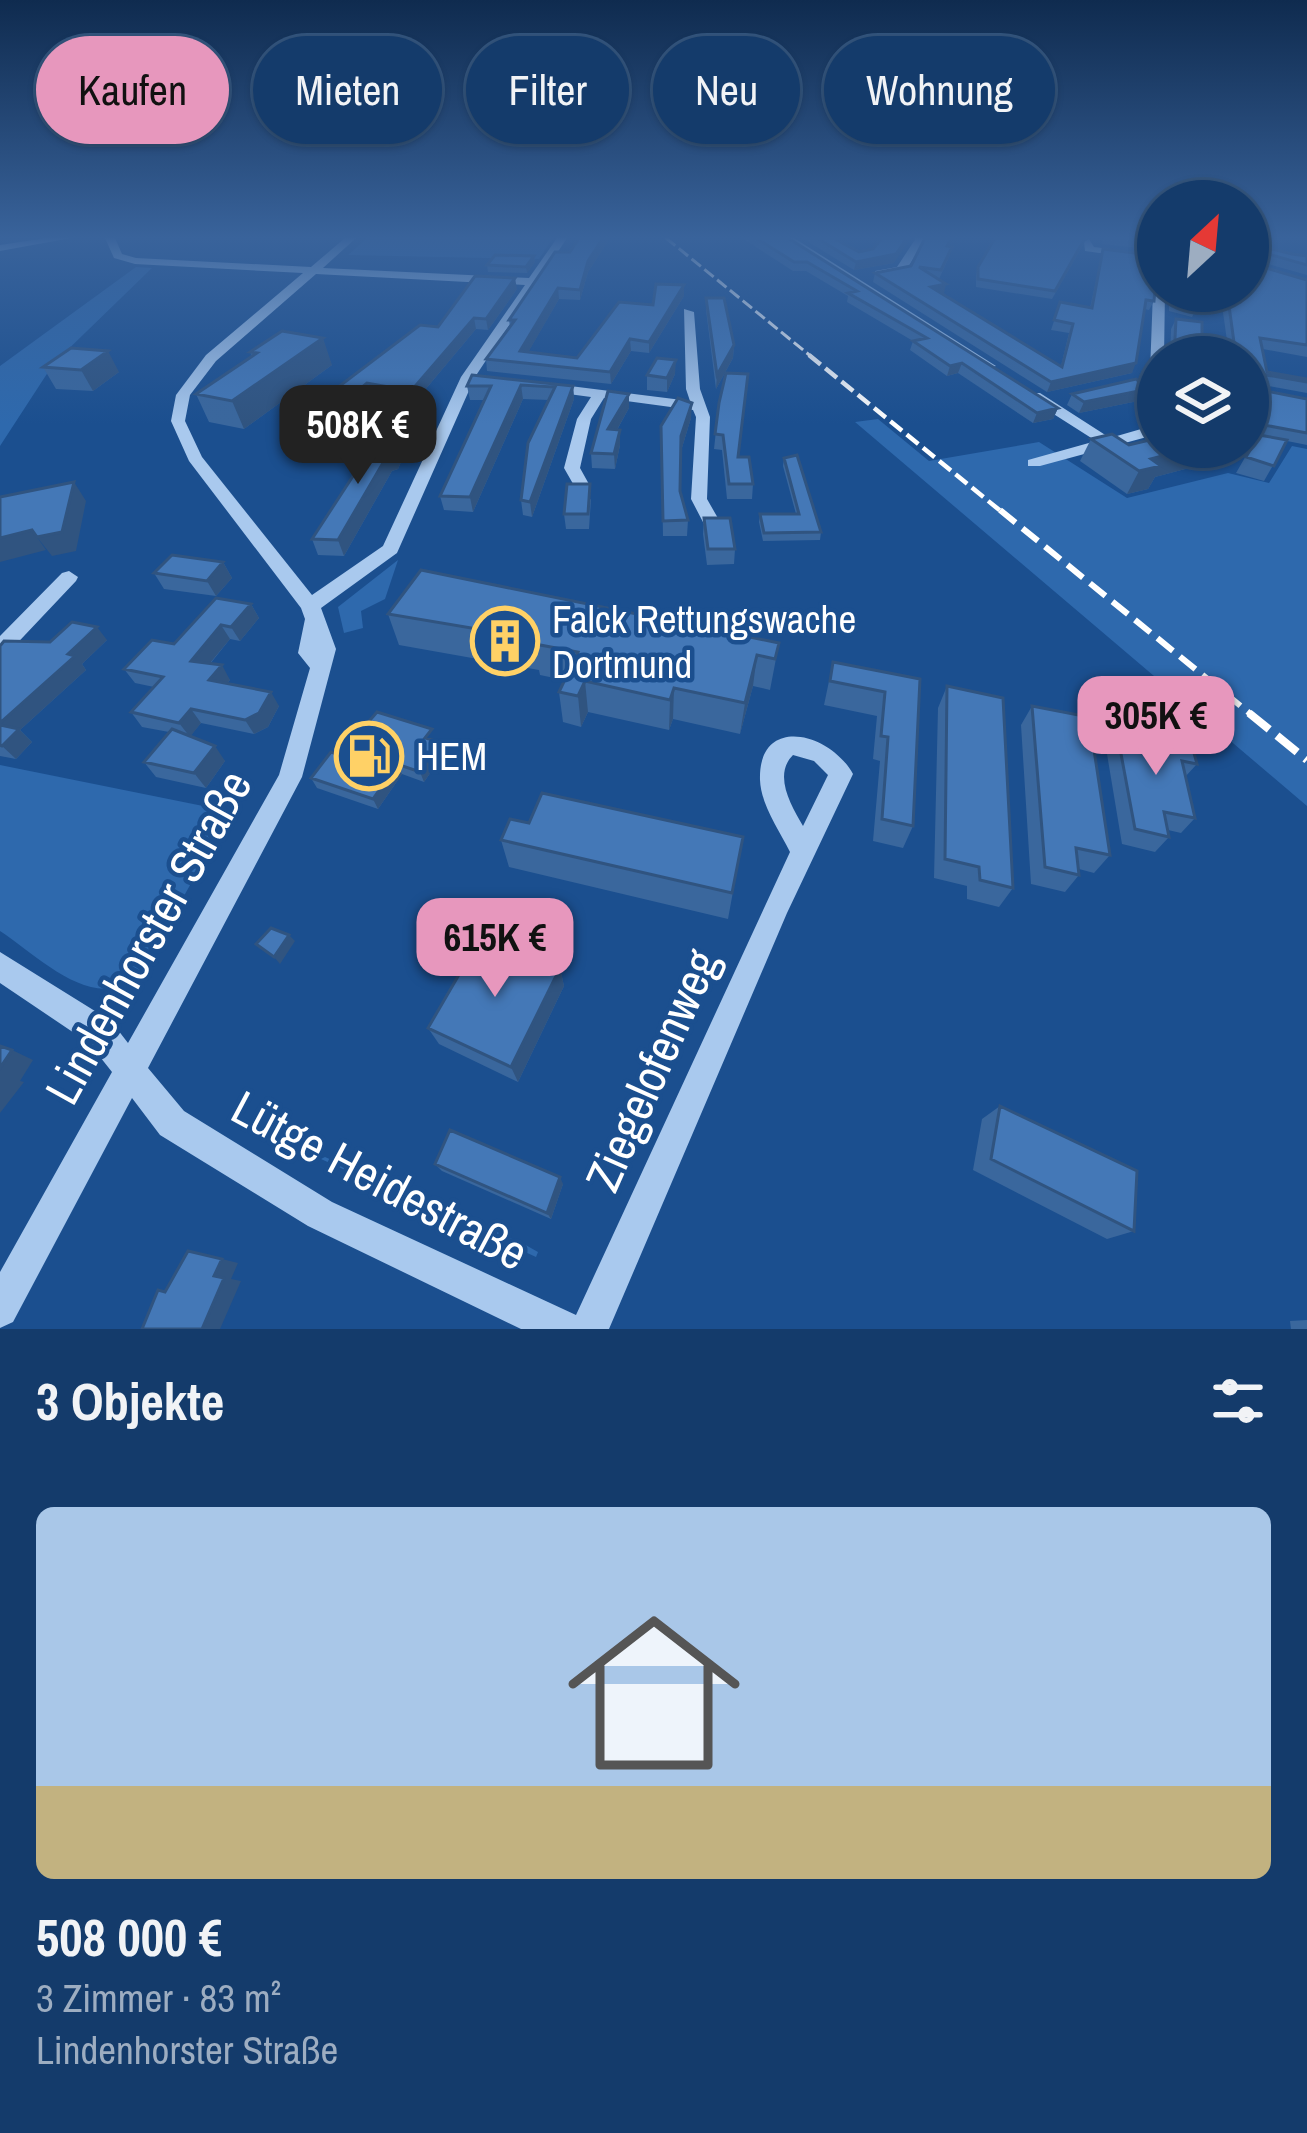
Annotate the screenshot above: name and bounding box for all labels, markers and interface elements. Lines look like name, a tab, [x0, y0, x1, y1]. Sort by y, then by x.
chip: Kaufen	[36, 36, 229, 144]
chip: Mieten	[253, 36, 442, 144]
chip: Filter	[466, 36, 629, 144]
chip: Neu	[653, 36, 800, 144]
chip: Wohnung	[824, 36, 1055, 144]
north arrow	[1137, 180, 1269, 312]
map controls	[1137, 180, 1269, 468]
button: layers	[1137, 336, 1269, 468]
pin: 508K €	[260, 385, 456, 487]
text: 508K €	[306, 398, 410, 450]
place label: Falck Rettungswache Dortmund	[552, 593, 856, 690]
building icon: Falck Rettungswache Dortmund	[470, 606, 540, 676]
pin: 305K €	[1058, 676, 1254, 778]
text: 305K €	[1104, 689, 1208, 741]
fuel station icon: HEM	[334, 721, 404, 791]
place label: HEM	[416, 730, 487, 782]
street label: Lindenhorster Straße	[29, 758, 266, 1115]
pin: 615K €	[397, 898, 593, 1000]
text: 615K €	[443, 911, 547, 963]
street label: Ziegelofenweg	[569, 939, 734, 1201]
street label: Lütge Heidestraße	[221, 1074, 539, 1285]
text: 3 Objekte	[36, 1367, 224, 1436]
icon: filters	[1205, 1368, 1271, 1434]
icon: home	[546, 1585, 762, 1801]
text: 508 000 €	[36, 1903, 222, 1972]
text: 3 Zimmer · 83 m²	[36, 1972, 281, 2024]
text: Lindenhorster Straße	[36, 2024, 338, 2076]

